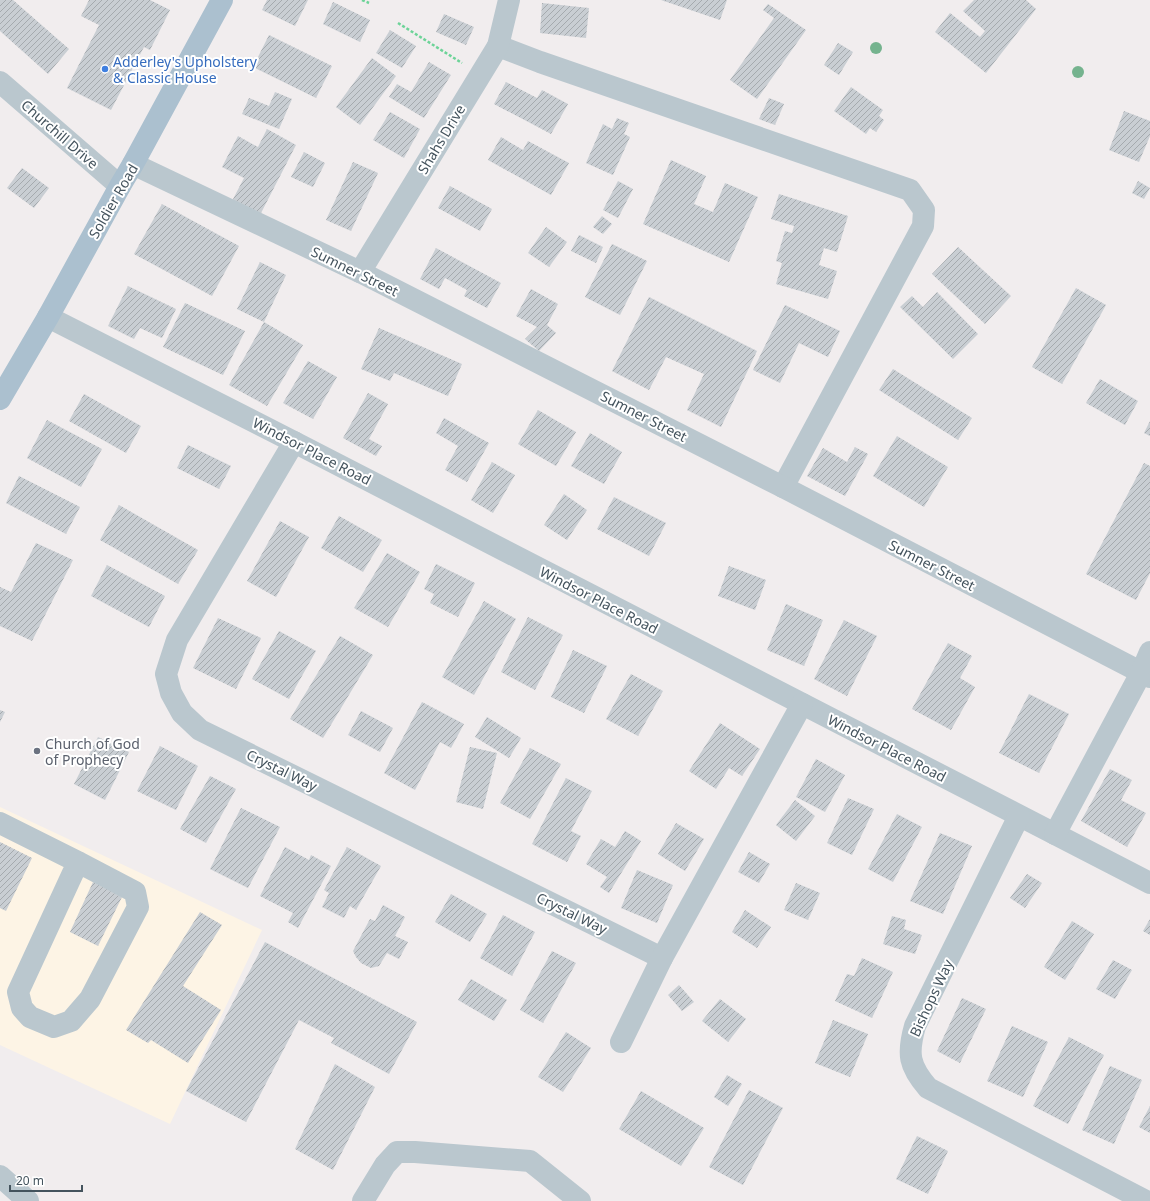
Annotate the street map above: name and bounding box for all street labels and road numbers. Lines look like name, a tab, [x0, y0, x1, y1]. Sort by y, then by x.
street label: Churchill Drive	[17, 95, 103, 173]
street label: Shahs Drive	[413, 101, 469, 177]
street label: Soldier Road	[84, 160, 142, 242]
street label: Sumner Street	[308, 242, 402, 300]
street label: Sumner Street	[598, 386, 690, 446]
street label: Windsor Place Road	[250, 413, 374, 489]
street label: Sumner Street	[886, 535, 978, 595]
street label: Windsor Place Road	[537, 562, 661, 638]
street label: Windsor Place Road	[825, 710, 949, 786]
street label: Crystal Way	[244, 745, 321, 796]
street label: Crystal Way	[534, 888, 611, 939]
street label: Bishops Way	[905, 955, 958, 1040]

